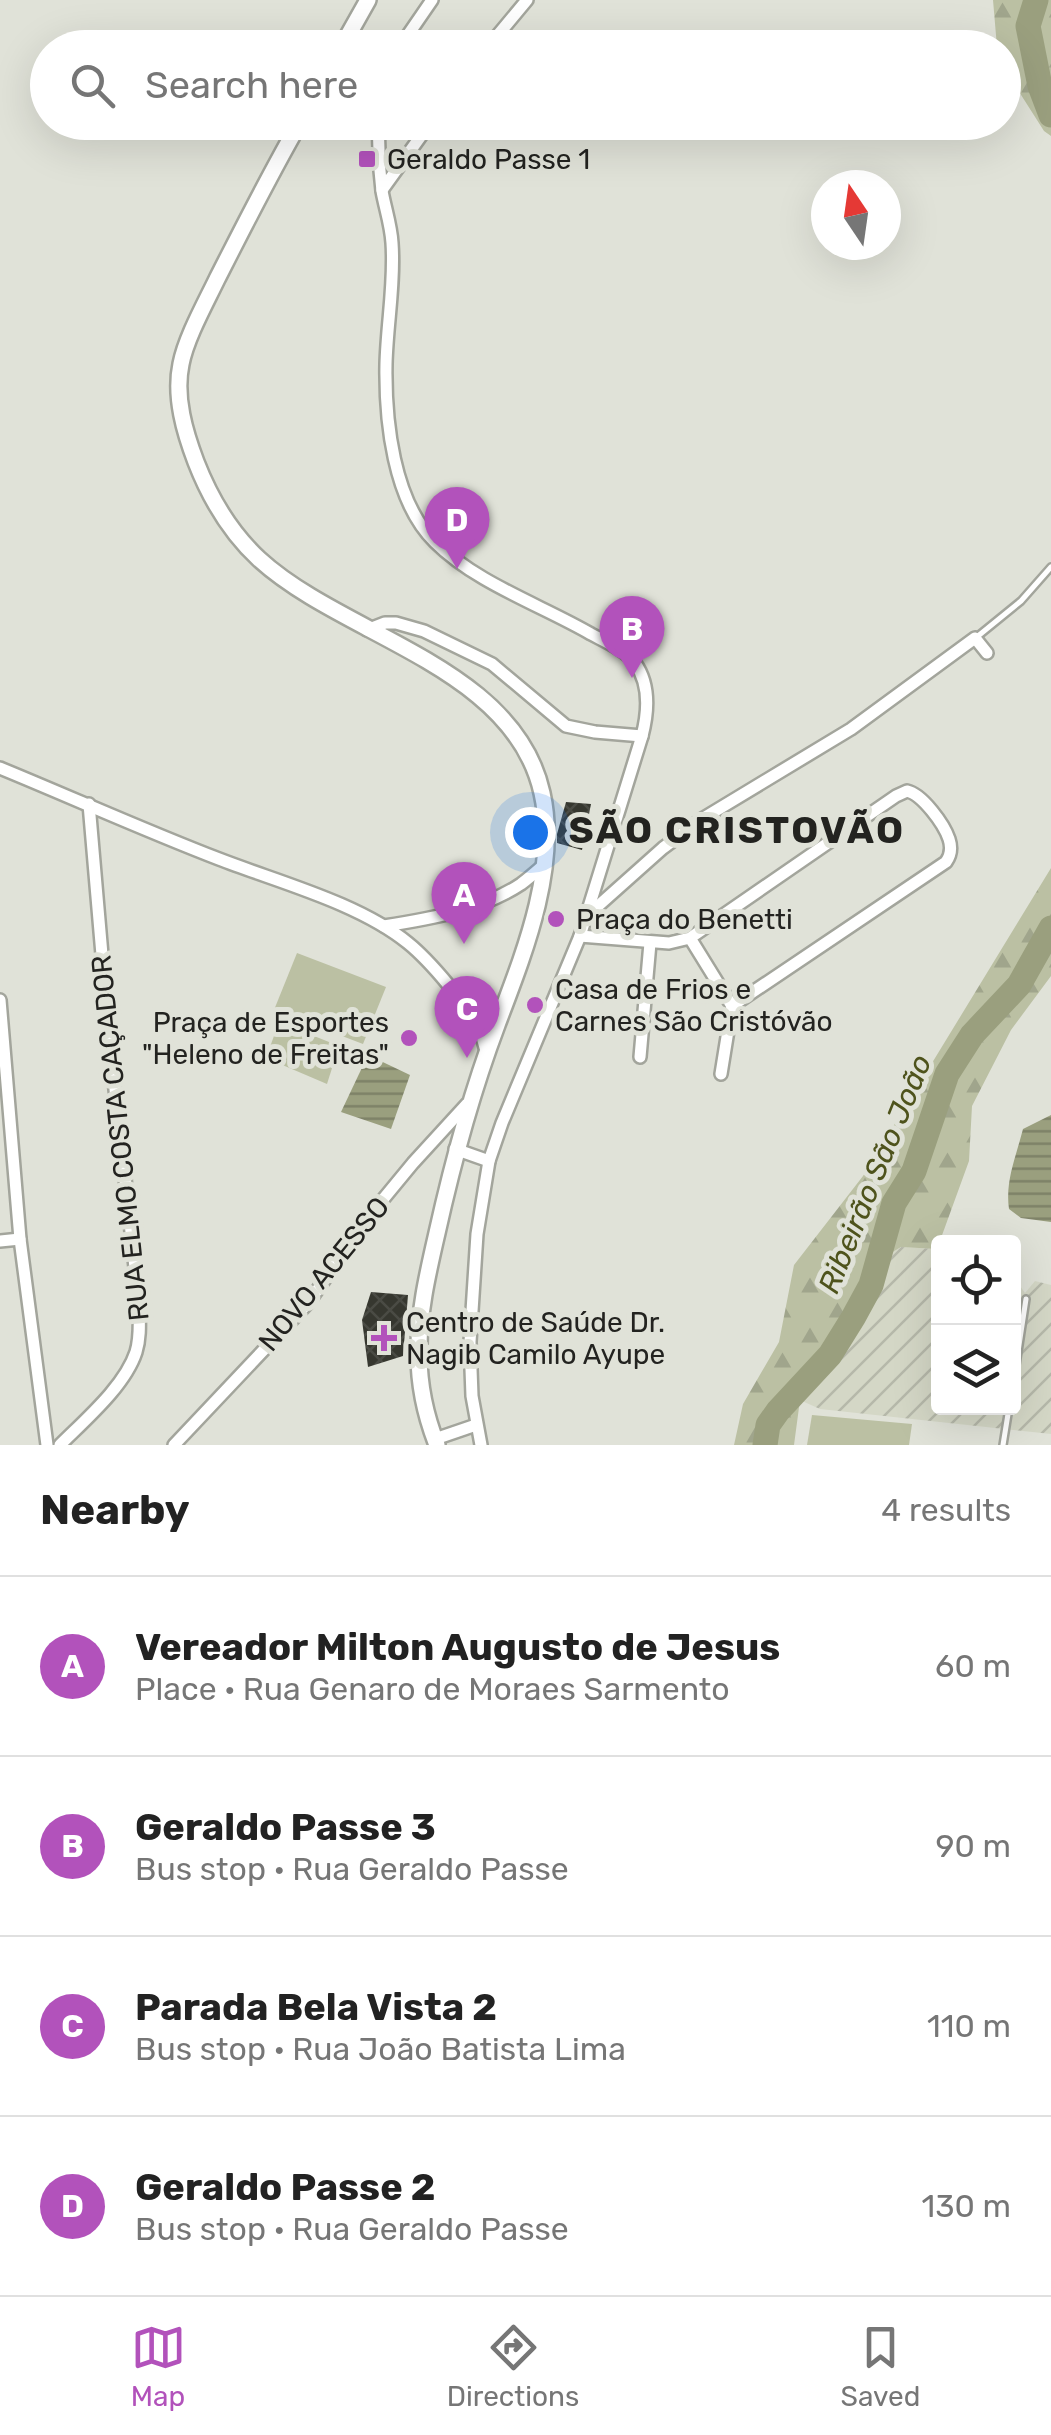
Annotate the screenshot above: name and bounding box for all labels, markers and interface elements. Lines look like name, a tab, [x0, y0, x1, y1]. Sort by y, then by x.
search box	[30, 30, 1021, 140]
icon: search	[65, 58, 120, 113]
text: Search here	[145, 62, 358, 108]
place label: Geraldo Passe 1	[387, 143, 590, 176]
marker: Geraldo Passe 1	[356, 148, 378, 170]
north arrow	[811, 170, 901, 260]
pin: D	[424, 486, 490, 569]
pin: B	[600, 596, 664, 678]
your location	[505, 807, 556, 858]
district label: SÃO CRISTOVÃO	[569, 807, 905, 853]
pin: A	[432, 862, 496, 944]
place label: Praça do Benetti	[576, 903, 793, 936]
marker: Praça do Benetti	[545, 908, 567, 930]
street label: RUA ELMO COSTA CAÇADOR	[84, 953, 156, 1323]
place label: Casa de Frios e Carnes São Cristóvão	[555, 973, 833, 1038]
pin: C	[434, 976, 500, 1058]
marker: Casa de Frios e Carnes São Cristóvão	[524, 994, 546, 1016]
place label: Praça de Esportes "Heleno de Freitas"	[142, 1006, 389, 1071]
marker: Praça de Esportes "Heleno de Freitas"	[398, 1027, 420, 1049]
water label: Ribeirão São João	[811, 1049, 939, 1299]
street label: NOVO ACESSO	[252, 1190, 396, 1358]
map controls	[931, 1235, 1021, 1415]
button: locate	[931, 1235, 1021, 1325]
place label: Centro de Saúde Dr. Nagib Camilo Ayupe	[406, 1306, 665, 1371]
marker: Centro de Saúde Dr. Nagib Camilo Ayupe	[371, 1325, 397, 1351]
button: layers	[931, 1325, 1021, 1415]
text: Nearby	[40, 1485, 190, 1535]
text: 4 results	[881, 1491, 1011, 1529]
text: Vereador Milton Augusto de Jesus	[135, 1624, 780, 1670]
text: A	[61, 1647, 84, 1685]
text: 60 m	[935, 1647, 1011, 1685]
text: Place · Rua Genaro de Moraes Sarmento	[135, 1670, 730, 1708]
text: Geraldo Passe 3	[135, 1804, 436, 1850]
text: B	[61, 1827, 84, 1865]
text: 90 m	[935, 1827, 1011, 1865]
text: Bus stop · Rua Geraldo Passe	[135, 1850, 569, 1888]
text: Parada Bela Vista 2	[135, 1984, 497, 2030]
text: C	[61, 2007, 84, 2045]
text: 110 m	[927, 2007, 1011, 2045]
text: Bus stop · Rua João Batista Lima	[135, 2030, 626, 2068]
text: Geraldo Passe 2	[135, 2164, 436, 2210]
text: D	[61, 2187, 84, 2225]
text: 130 m	[921, 2187, 1011, 2225]
text: Bus stop · Rua Geraldo Passe	[135, 2210, 569, 2248]
tab: Map	[131, 2320, 186, 2413]
tab: Directions	[447, 2320, 579, 2413]
tab: Saved	[840, 2320, 920, 2413]

